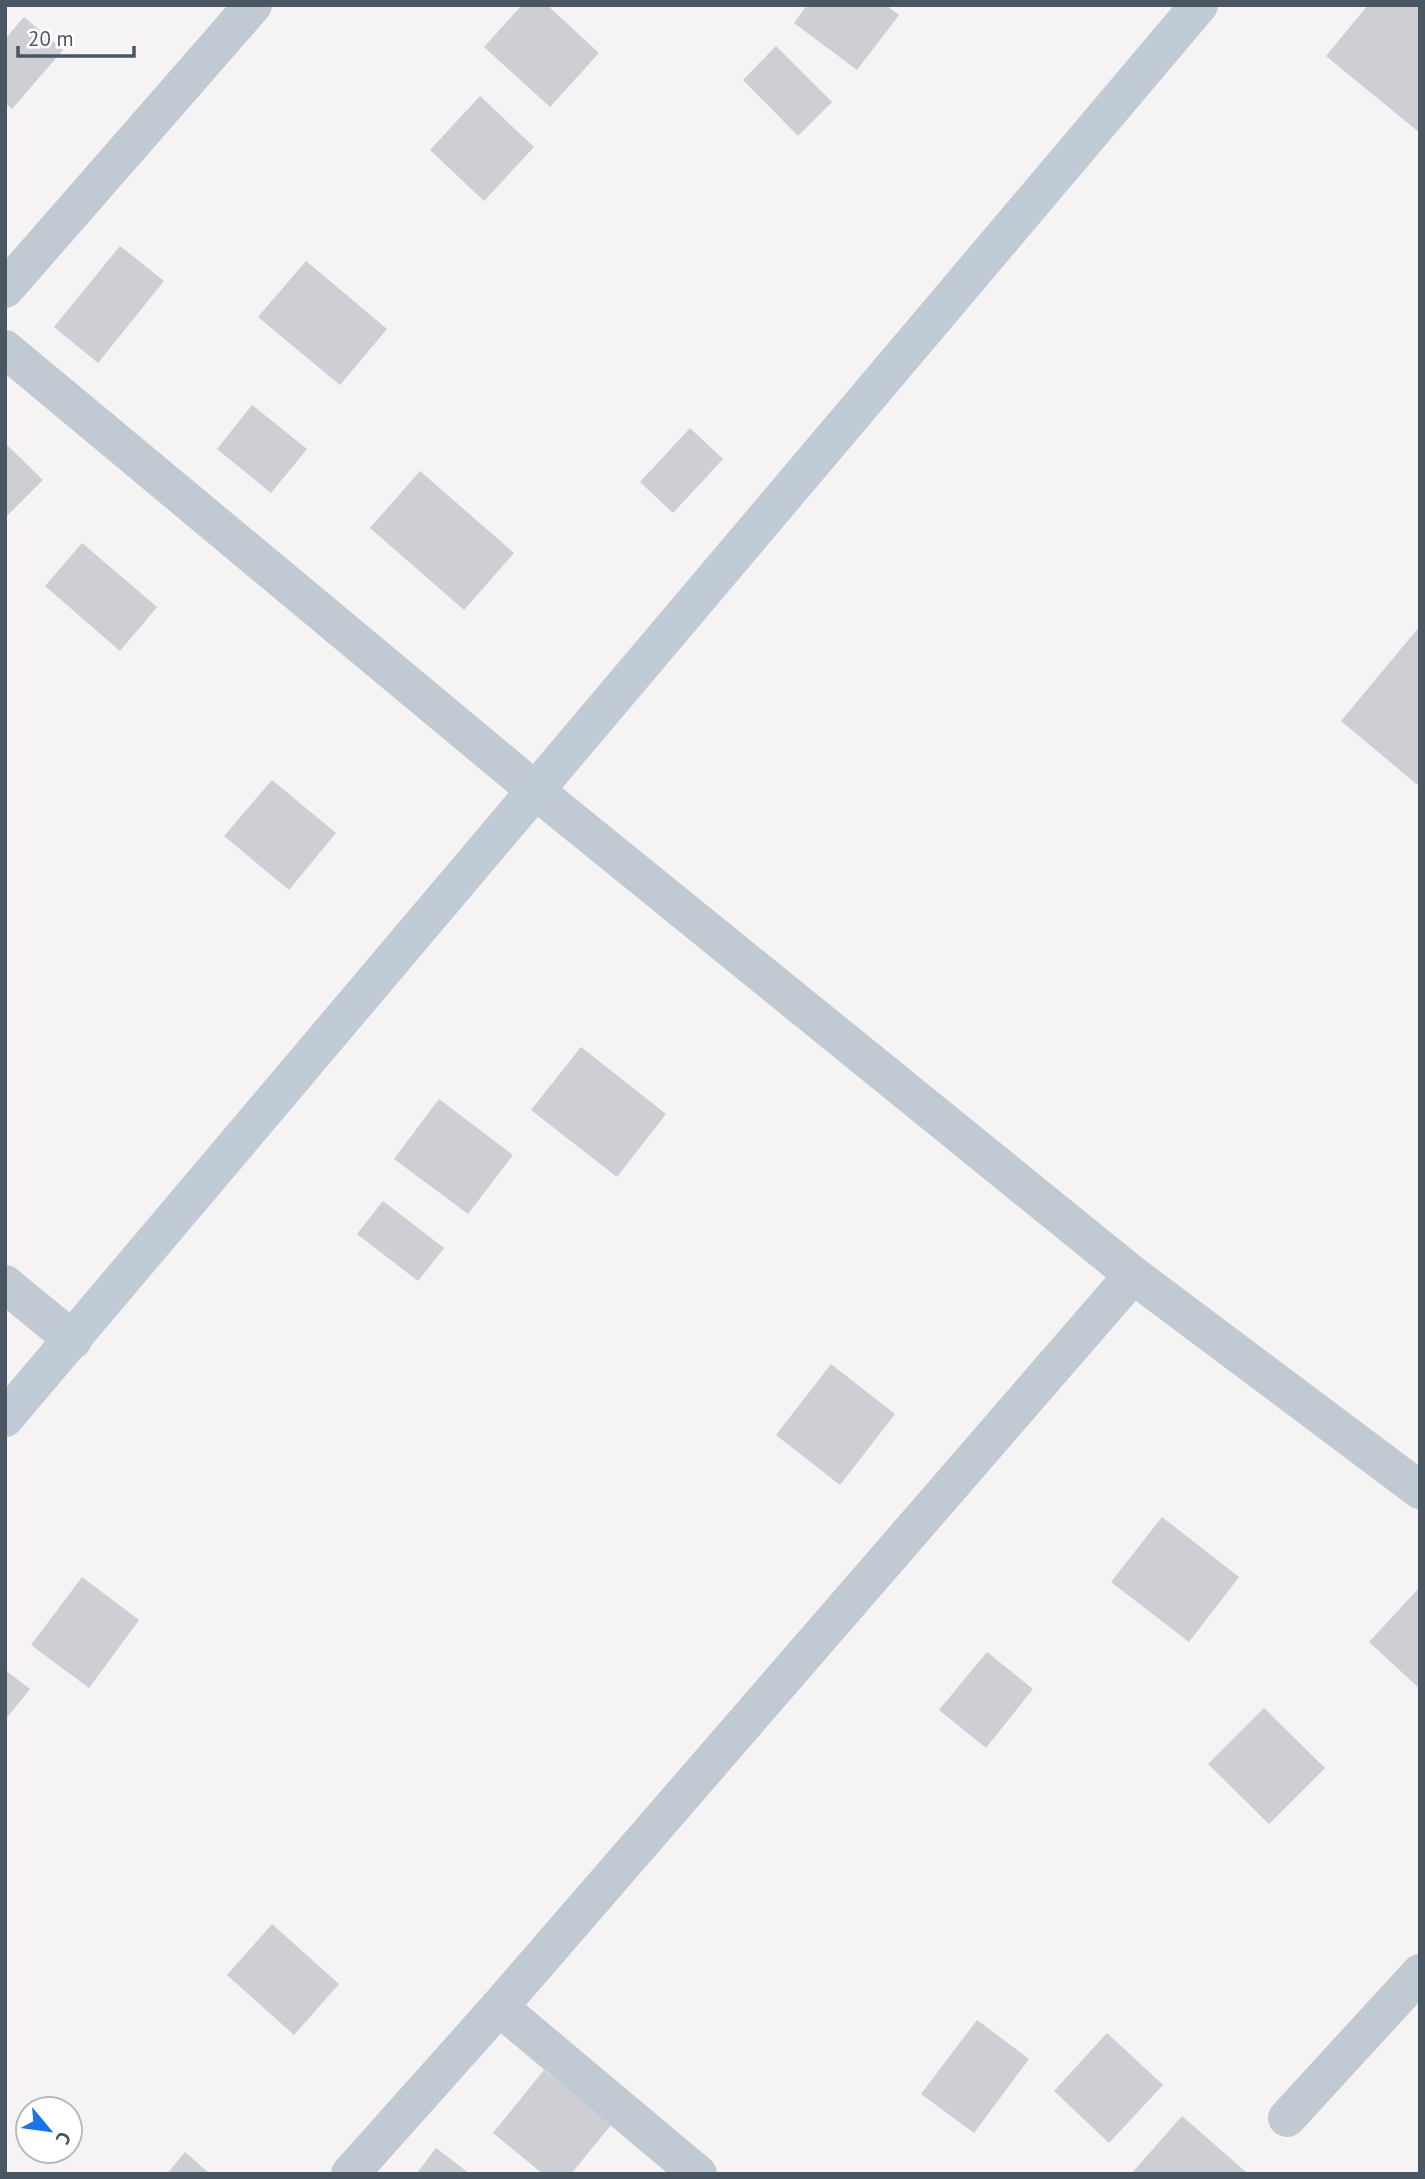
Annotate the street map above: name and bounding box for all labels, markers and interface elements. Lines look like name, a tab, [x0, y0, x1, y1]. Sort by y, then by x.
scale bar	[18, 14, 133, 58]
text: 20 m	[28, 25, 74, 52]
north arrow	[14, 2095, 84, 2165]
text: С	[51, 2128, 77, 2149]

